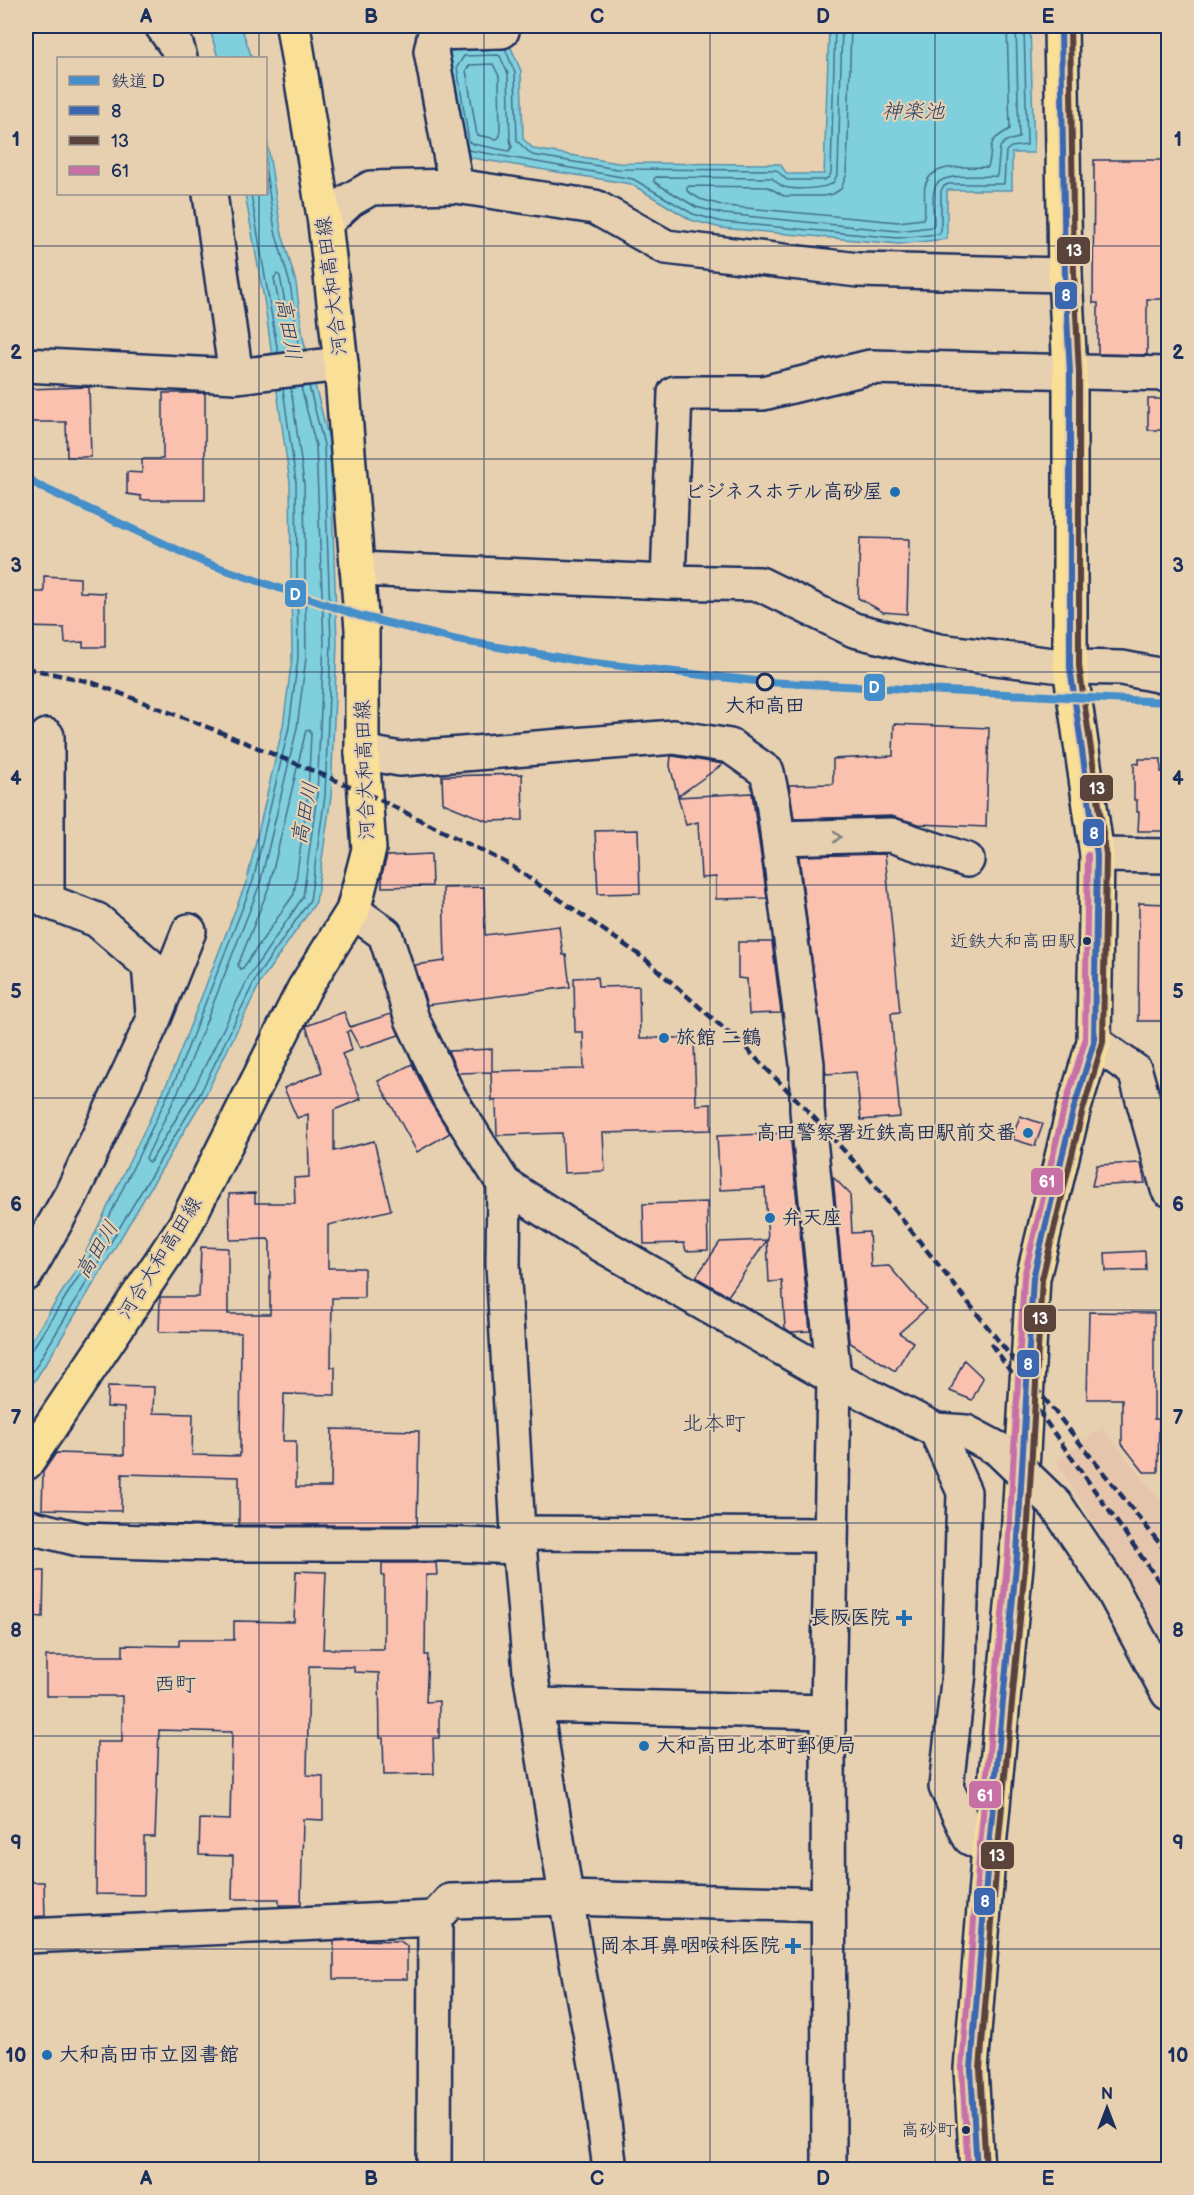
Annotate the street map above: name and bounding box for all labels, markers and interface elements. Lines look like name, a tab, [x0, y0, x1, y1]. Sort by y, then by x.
text: A	[139, 5, 153, 29]
text: B	[364, 5, 378, 29]
text: C	[590, 5, 604, 29]
text: D	[816, 5, 830, 29]
text: E	[1042, 5, 1055, 29]
legend	[57, 57, 267, 195]
text: 鉄道 D	[111, 71, 165, 92]
water label: 神楽池	[882, 99, 945, 124]
text: 8	[111, 101, 122, 122]
text: 1	[12, 128, 20, 152]
text: 1	[1174, 128, 1182, 152]
text: 13	[111, 131, 129, 152]
text: 61	[111, 161, 129, 182]
street label: 河合大和高田線	[312, 215, 352, 357]
line badge: 13	[1056, 236, 1091, 265]
text: 13	[1066, 242, 1082, 261]
line badge: 8	[1054, 281, 1078, 310]
text: 8	[1061, 287, 1071, 306]
water label: 高田川	[270, 296, 306, 362]
text: 2	[10, 341, 22, 365]
text: 2	[1172, 341, 1184, 365]
place label: ビジネスホテル高砂屋	[685, 480, 883, 504]
marker: ビジネスホテル高砂屋	[888, 485, 902, 499]
text: 3	[10, 554, 22, 578]
text: 3	[1172, 554, 1184, 578]
line badge: D	[284, 579, 307, 608]
text: D	[289, 586, 301, 605]
marker: 大和高田	[756, 673, 774, 691]
line badge: D	[863, 673, 886, 702]
text: D	[868, 679, 880, 698]
place label: 大和高田	[725, 694, 805, 718]
street label: 河合大和高田線	[351, 700, 379, 840]
text: 4	[10, 767, 22, 791]
text: 4	[1172, 767, 1184, 791]
line badge: 13	[1079, 774, 1114, 802]
water label: 高田川	[287, 780, 323, 846]
text: 13	[1089, 780, 1105, 799]
line badge: 8	[1082, 818, 1105, 847]
text: 8	[1089, 825, 1099, 844]
one-way arrow	[832, 830, 841, 843]
place label: 近鉄大和高田駅	[950, 931, 1076, 952]
marker: 近鉄大和高田駅	[1081, 935, 1093, 947]
text: 5	[10, 980, 22, 1004]
text: 5	[1172, 980, 1184, 1004]
place label: 旅館 二鶴	[676, 1026, 761, 1050]
marker: 旅館 二鶴	[657, 1031, 671, 1045]
place label: 高田警察署近鉄高田駅前交番	[756, 1121, 1016, 1145]
marker: 高田警察署近鉄高田駅前交番	[1021, 1126, 1035, 1140]
line badge: 61	[1030, 1167, 1064, 1196]
text: 61	[1039, 1173, 1055, 1192]
street label: 河合大和高田線	[113, 1192, 207, 1324]
text: 6	[10, 1193, 22, 1217]
text: 6	[1172, 1193, 1184, 1217]
place label: 弁天座	[782, 1206, 842, 1230]
marker: 弁天座	[763, 1211, 777, 1225]
water label: 高田川	[70, 1217, 124, 1283]
line badge: 13	[1023, 1304, 1057, 1333]
text: 13	[1032, 1310, 1048, 1329]
line badge: 8	[1016, 1349, 1040, 1378]
text: 8	[1023, 1356, 1033, 1375]
text: 7	[10, 1406, 22, 1430]
text: 7	[1172, 1406, 1184, 1430]
district label: 北本町	[683, 1411, 746, 1436]
place label: 長阪医院	[810, 1606, 890, 1630]
marker: 長阪医院	[895, 1609, 913, 1627]
text: 8	[10, 1619, 22, 1643]
text: 8	[1172, 1619, 1184, 1643]
district label: 西町	[154, 1672, 196, 1697]
place label: 大和高田北本町郵便局	[656, 1734, 856, 1758]
marker: 大和高田北本町郵便局	[637, 1739, 651, 1753]
line badge: 61	[968, 1780, 1002, 1809]
text: 61	[977, 1787, 993, 1806]
text: 9	[10, 1831, 22, 1855]
text: 9	[1172, 1831, 1184, 1855]
line badge: 13	[980, 1841, 1015, 1870]
text: 13	[989, 1847, 1005, 1866]
line badge: 8	[973, 1887, 996, 1916]
text: 8	[980, 1893, 990, 1912]
place label: 岡本耳鼻咽喉科医院	[600, 1934, 780, 1958]
marker: 岡本耳鼻咽喉科医院	[784, 1937, 802, 1955]
place label: 大和高田市立図書館	[59, 2043, 239, 2067]
text: 10	[6, 2044, 26, 2068]
text: 10	[1168, 2044, 1188, 2068]
marker: 大和高田市立図書館	[40, 2048, 54, 2062]
north arrow	[1077, 2078, 1137, 2138]
text: N	[1101, 2085, 1113, 2104]
place label: 高砂町	[901, 2120, 955, 2141]
marker: 高砂町	[960, 2124, 972, 2136]
text: A	[139, 2167, 153, 2191]
text: B	[364, 2167, 378, 2191]
text: C	[590, 2167, 604, 2191]
text: D	[816, 2167, 830, 2191]
text: E	[1042, 2167, 1055, 2191]

